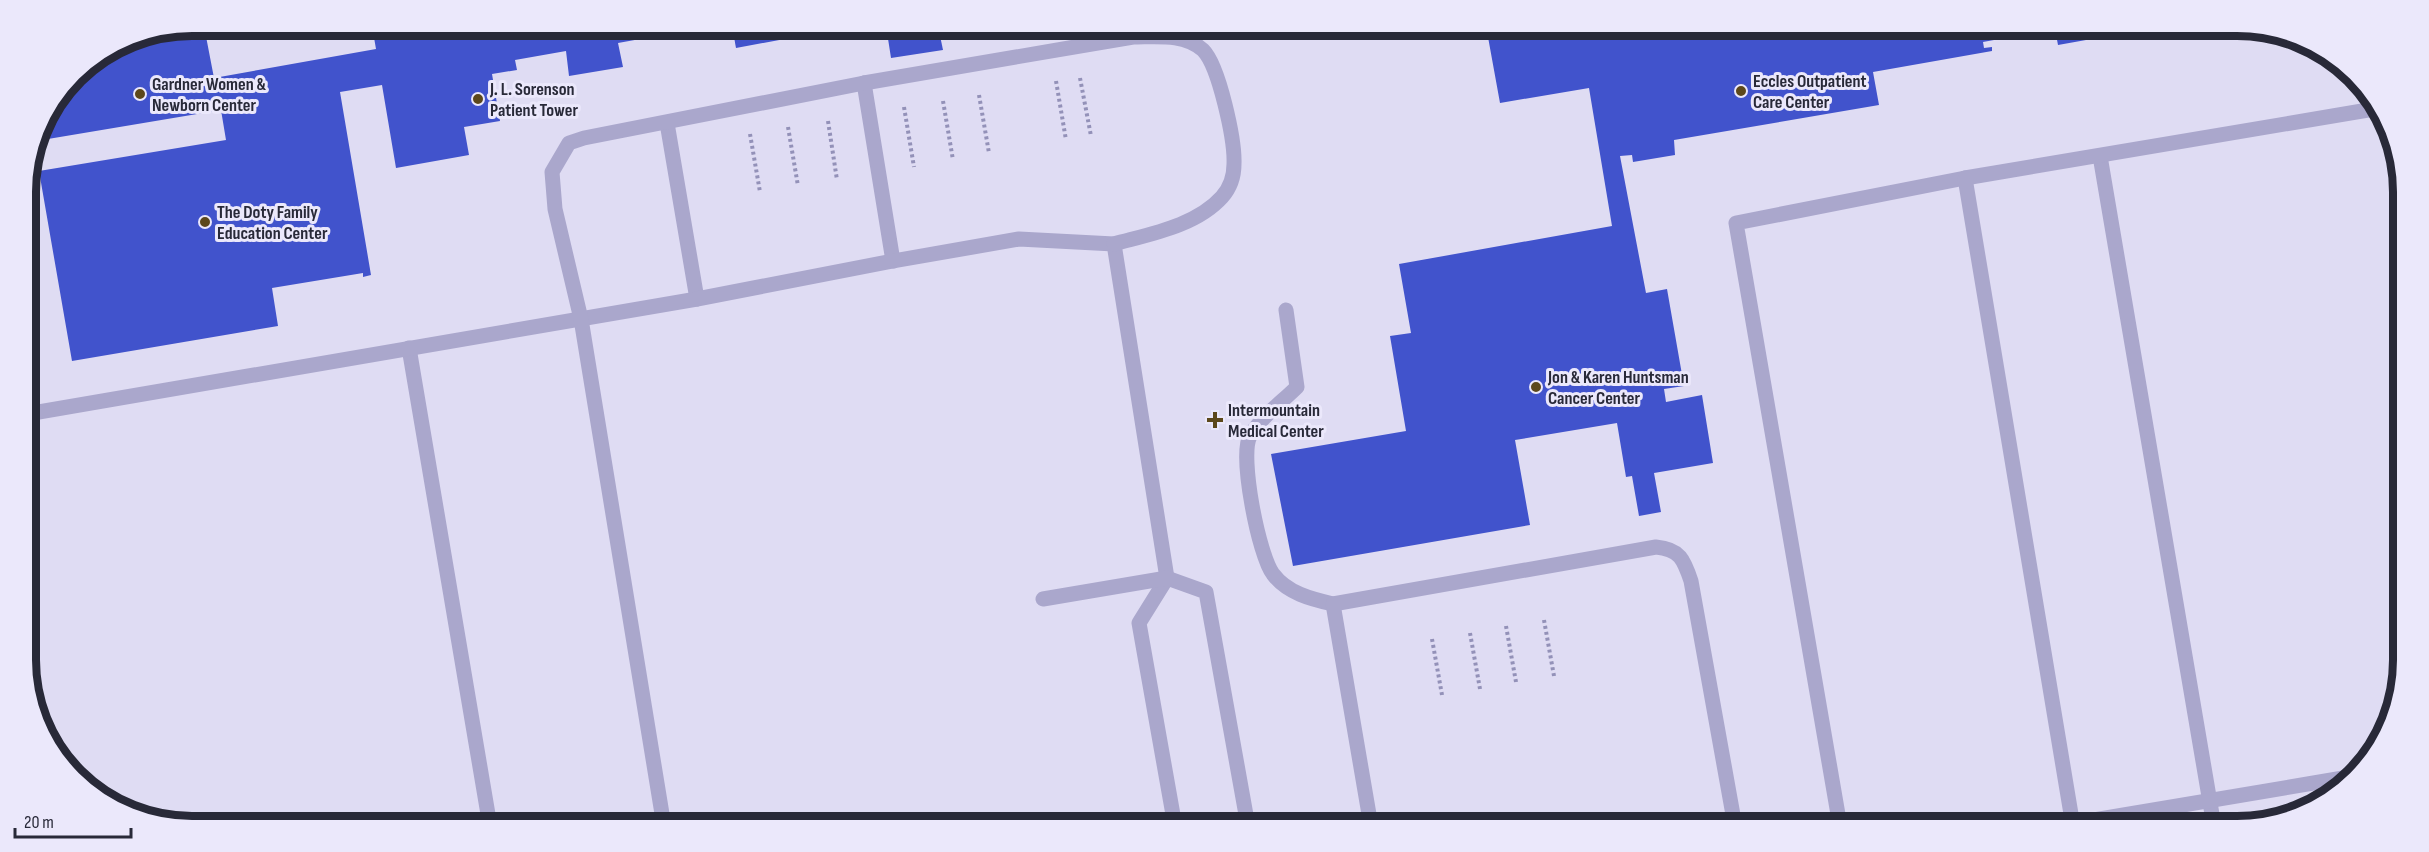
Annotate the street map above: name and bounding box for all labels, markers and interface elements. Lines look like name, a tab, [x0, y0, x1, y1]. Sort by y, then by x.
place label: Eccles Outpatient Care Center	[1753, 71, 1867, 113]
place label: Gardner Women & Newborn Center	[152, 74, 266, 116]
place label: J. L. Sorenson Patient Tower	[489, 79, 578, 121]
marker: Eccles Outpatient Care Center	[1734, 84, 1748, 98]
marker: Gardner Women & Newborn Center	[133, 87, 147, 101]
marker: J. L. Sorenson Patient Tower	[471, 92, 485, 106]
place label: The Doty Family Education Center	[217, 202, 328, 244]
marker: The Doty Family Education Center	[198, 215, 212, 229]
place label: Jon & Karen Huntsman Cancer Center	[1547, 367, 1689, 409]
marker: Jon & Karen Huntsman Cancer Center	[1529, 380, 1543, 394]
place label: Intermountain Medical Center	[1228, 400, 1324, 442]
marker: Intermountain Medical Center	[1206, 411, 1224, 429]
scale bar	[15, 801, 130, 839]
text: 20 m	[24, 812, 54, 833]

